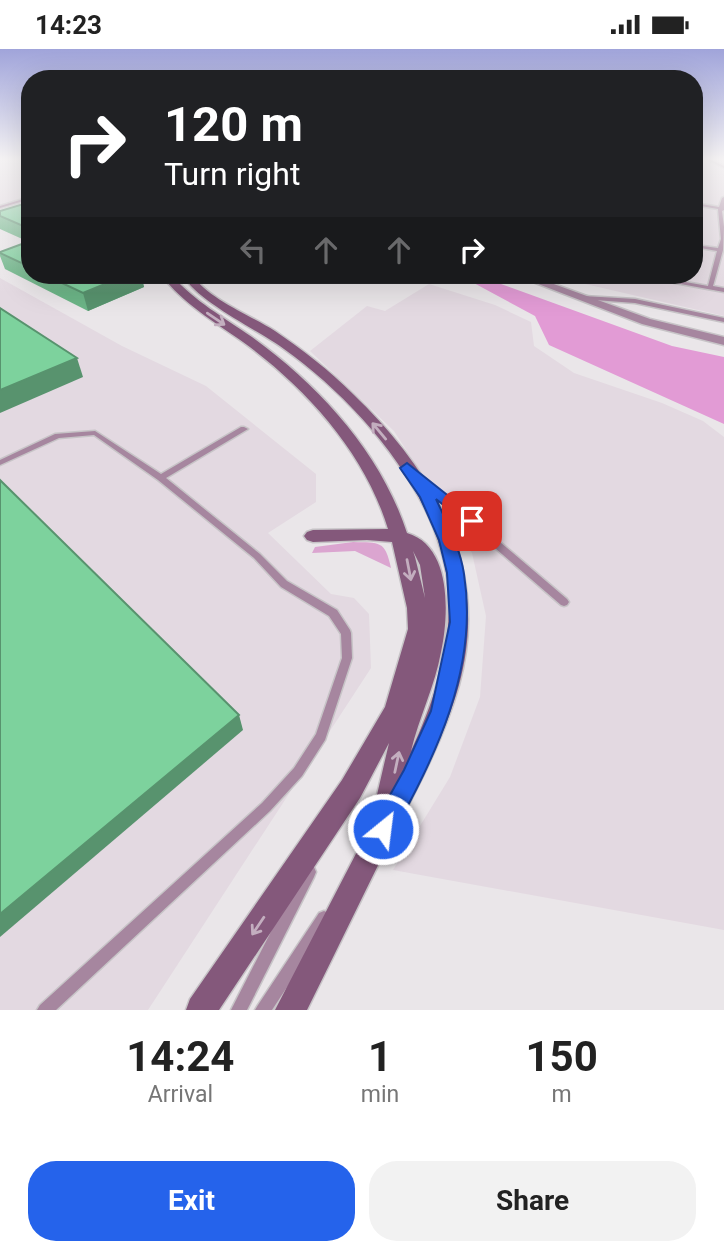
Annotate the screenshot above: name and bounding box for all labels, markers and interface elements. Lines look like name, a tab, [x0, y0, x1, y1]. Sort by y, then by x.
text: 14:23	[35, 10, 102, 40]
text: 120 m	[164, 96, 303, 153]
icon: right	[49, 98, 140, 189]
text: Turn right	[164, 155, 300, 193]
icon: left	[234, 231, 272, 269]
icon: ahead	[307, 231, 345, 269]
icon: ahead	[380, 231, 418, 269]
icon: right	[453, 231, 491, 269]
one-way arrow	[206, 312, 225, 326]
one-way arrow	[371, 422, 386, 440]
pin	[442, 491, 502, 551]
icon: arrive	[453, 502, 491, 540]
one-way arrow	[403, 558, 416, 581]
one-way arrow	[391, 751, 404, 774]
position arrow	[346, 792, 420, 866]
one-way arrow	[251, 916, 265, 936]
text: 14:24	[126, 1032, 234, 1081]
text: 1	[368, 1032, 392, 1081]
text: 150	[525, 1032, 598, 1081]
text: Arrival	[148, 1081, 213, 1108]
text: min	[361, 1081, 399, 1108]
text: m	[552, 1081, 572, 1108]
button: Exit	[28, 1161, 355, 1241]
button: Share	[369, 1161, 696, 1241]

